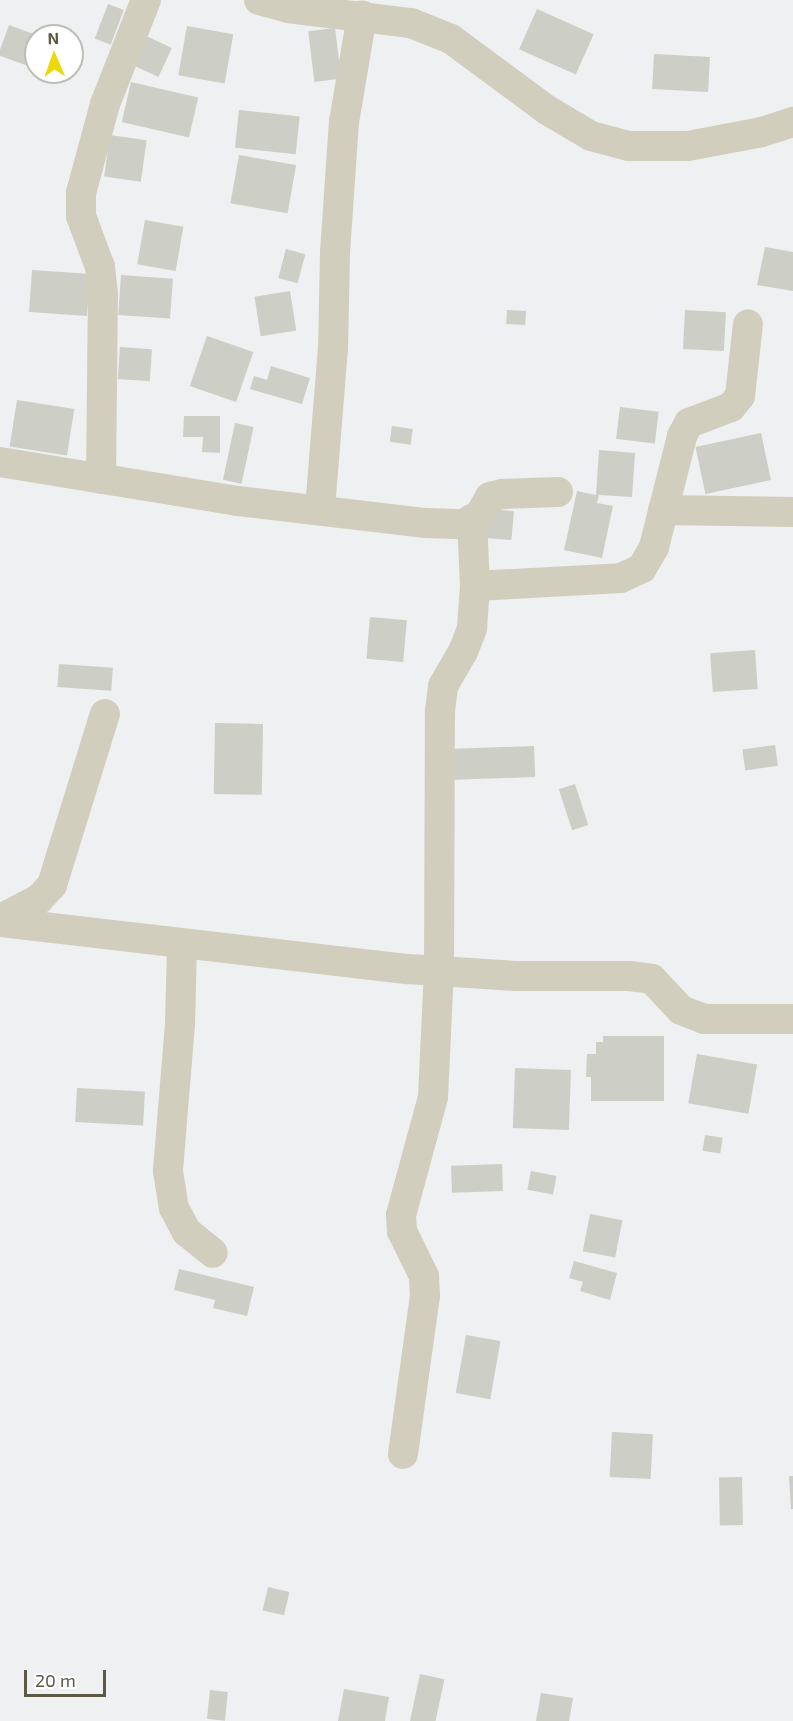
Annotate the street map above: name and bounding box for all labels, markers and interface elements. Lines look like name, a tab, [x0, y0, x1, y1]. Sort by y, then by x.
north arrow	[24, 24, 84, 84]
text: N	[47, 28, 60, 47]
scale bar	[27, 1658, 110, 1696]
text: 20 m	[35, 1669, 76, 1691]

